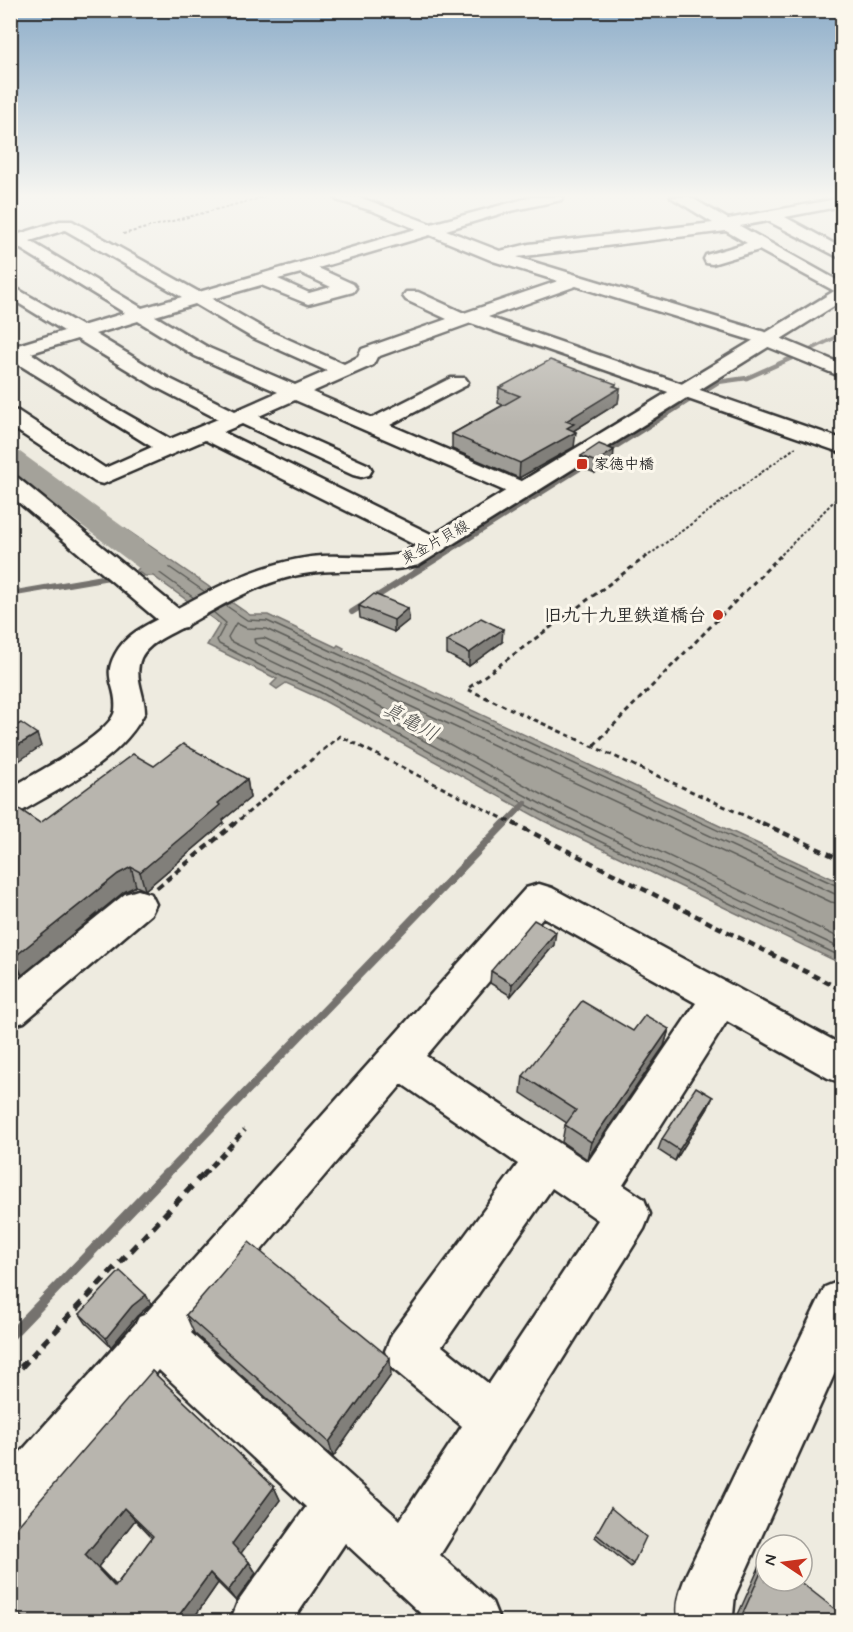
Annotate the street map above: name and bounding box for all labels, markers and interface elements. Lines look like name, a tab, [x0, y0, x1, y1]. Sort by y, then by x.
place label: 家徳中橋	[594, 455, 654, 475]
marker: 家徳中橋	[575, 457, 589, 471]
street label: 東金片貝線	[398, 516, 473, 570]
place label: 旧九十九里鉄道橋台	[544, 604, 706, 628]
marker: 旧九十九里鉄道橋台	[711, 608, 725, 622]
water label: 真亀川	[377, 696, 443, 748]
north arrow	[754, 1533, 814, 1593]
text: N	[759, 1552, 782, 1568]

